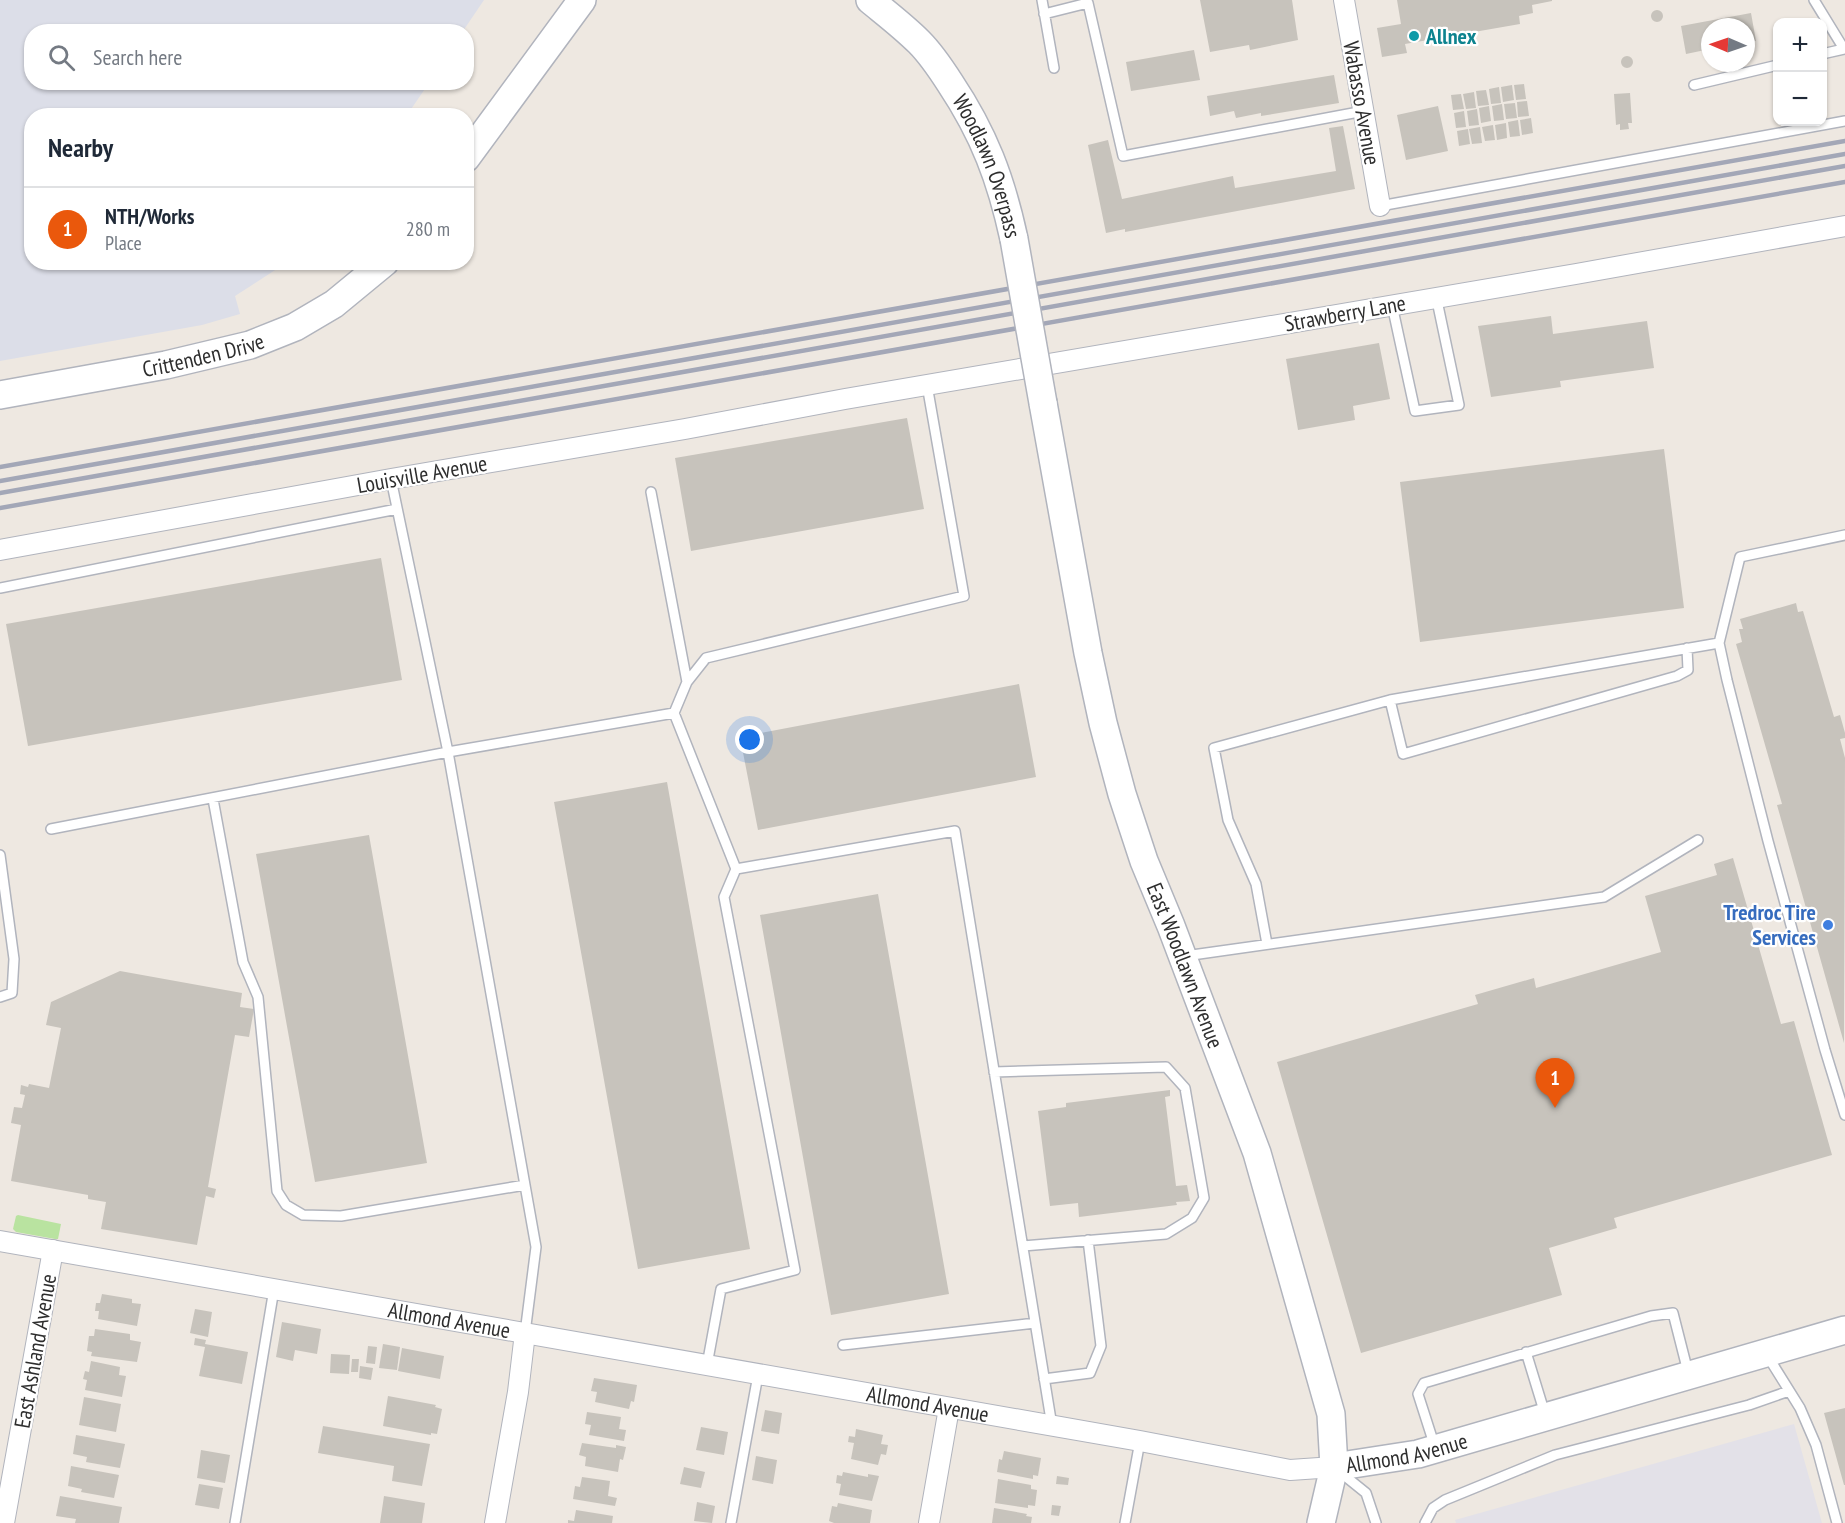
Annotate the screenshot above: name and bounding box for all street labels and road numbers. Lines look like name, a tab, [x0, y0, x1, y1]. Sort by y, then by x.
street label: Wabasso Avenue	[1337, 39, 1387, 167]
street label: Woodlawn Overpass	[947, 89, 1027, 241]
street label: Strawberry Lane	[1282, 289, 1408, 337]
street label: Crittenden Drive	[140, 327, 268, 383]
street label: Louisville Avenue	[355, 449, 489, 499]
street label: East Woodlawn Avenue	[1141, 879, 1230, 1052]
street label: East Ashland Avenue	[8, 1272, 62, 1430]
street label: Allmond Avenue	[386, 1295, 512, 1344]
street label: Allmond Avenue	[865, 1379, 991, 1428]
street label: Allmond Avenue	[1344, 1426, 1471, 1479]

